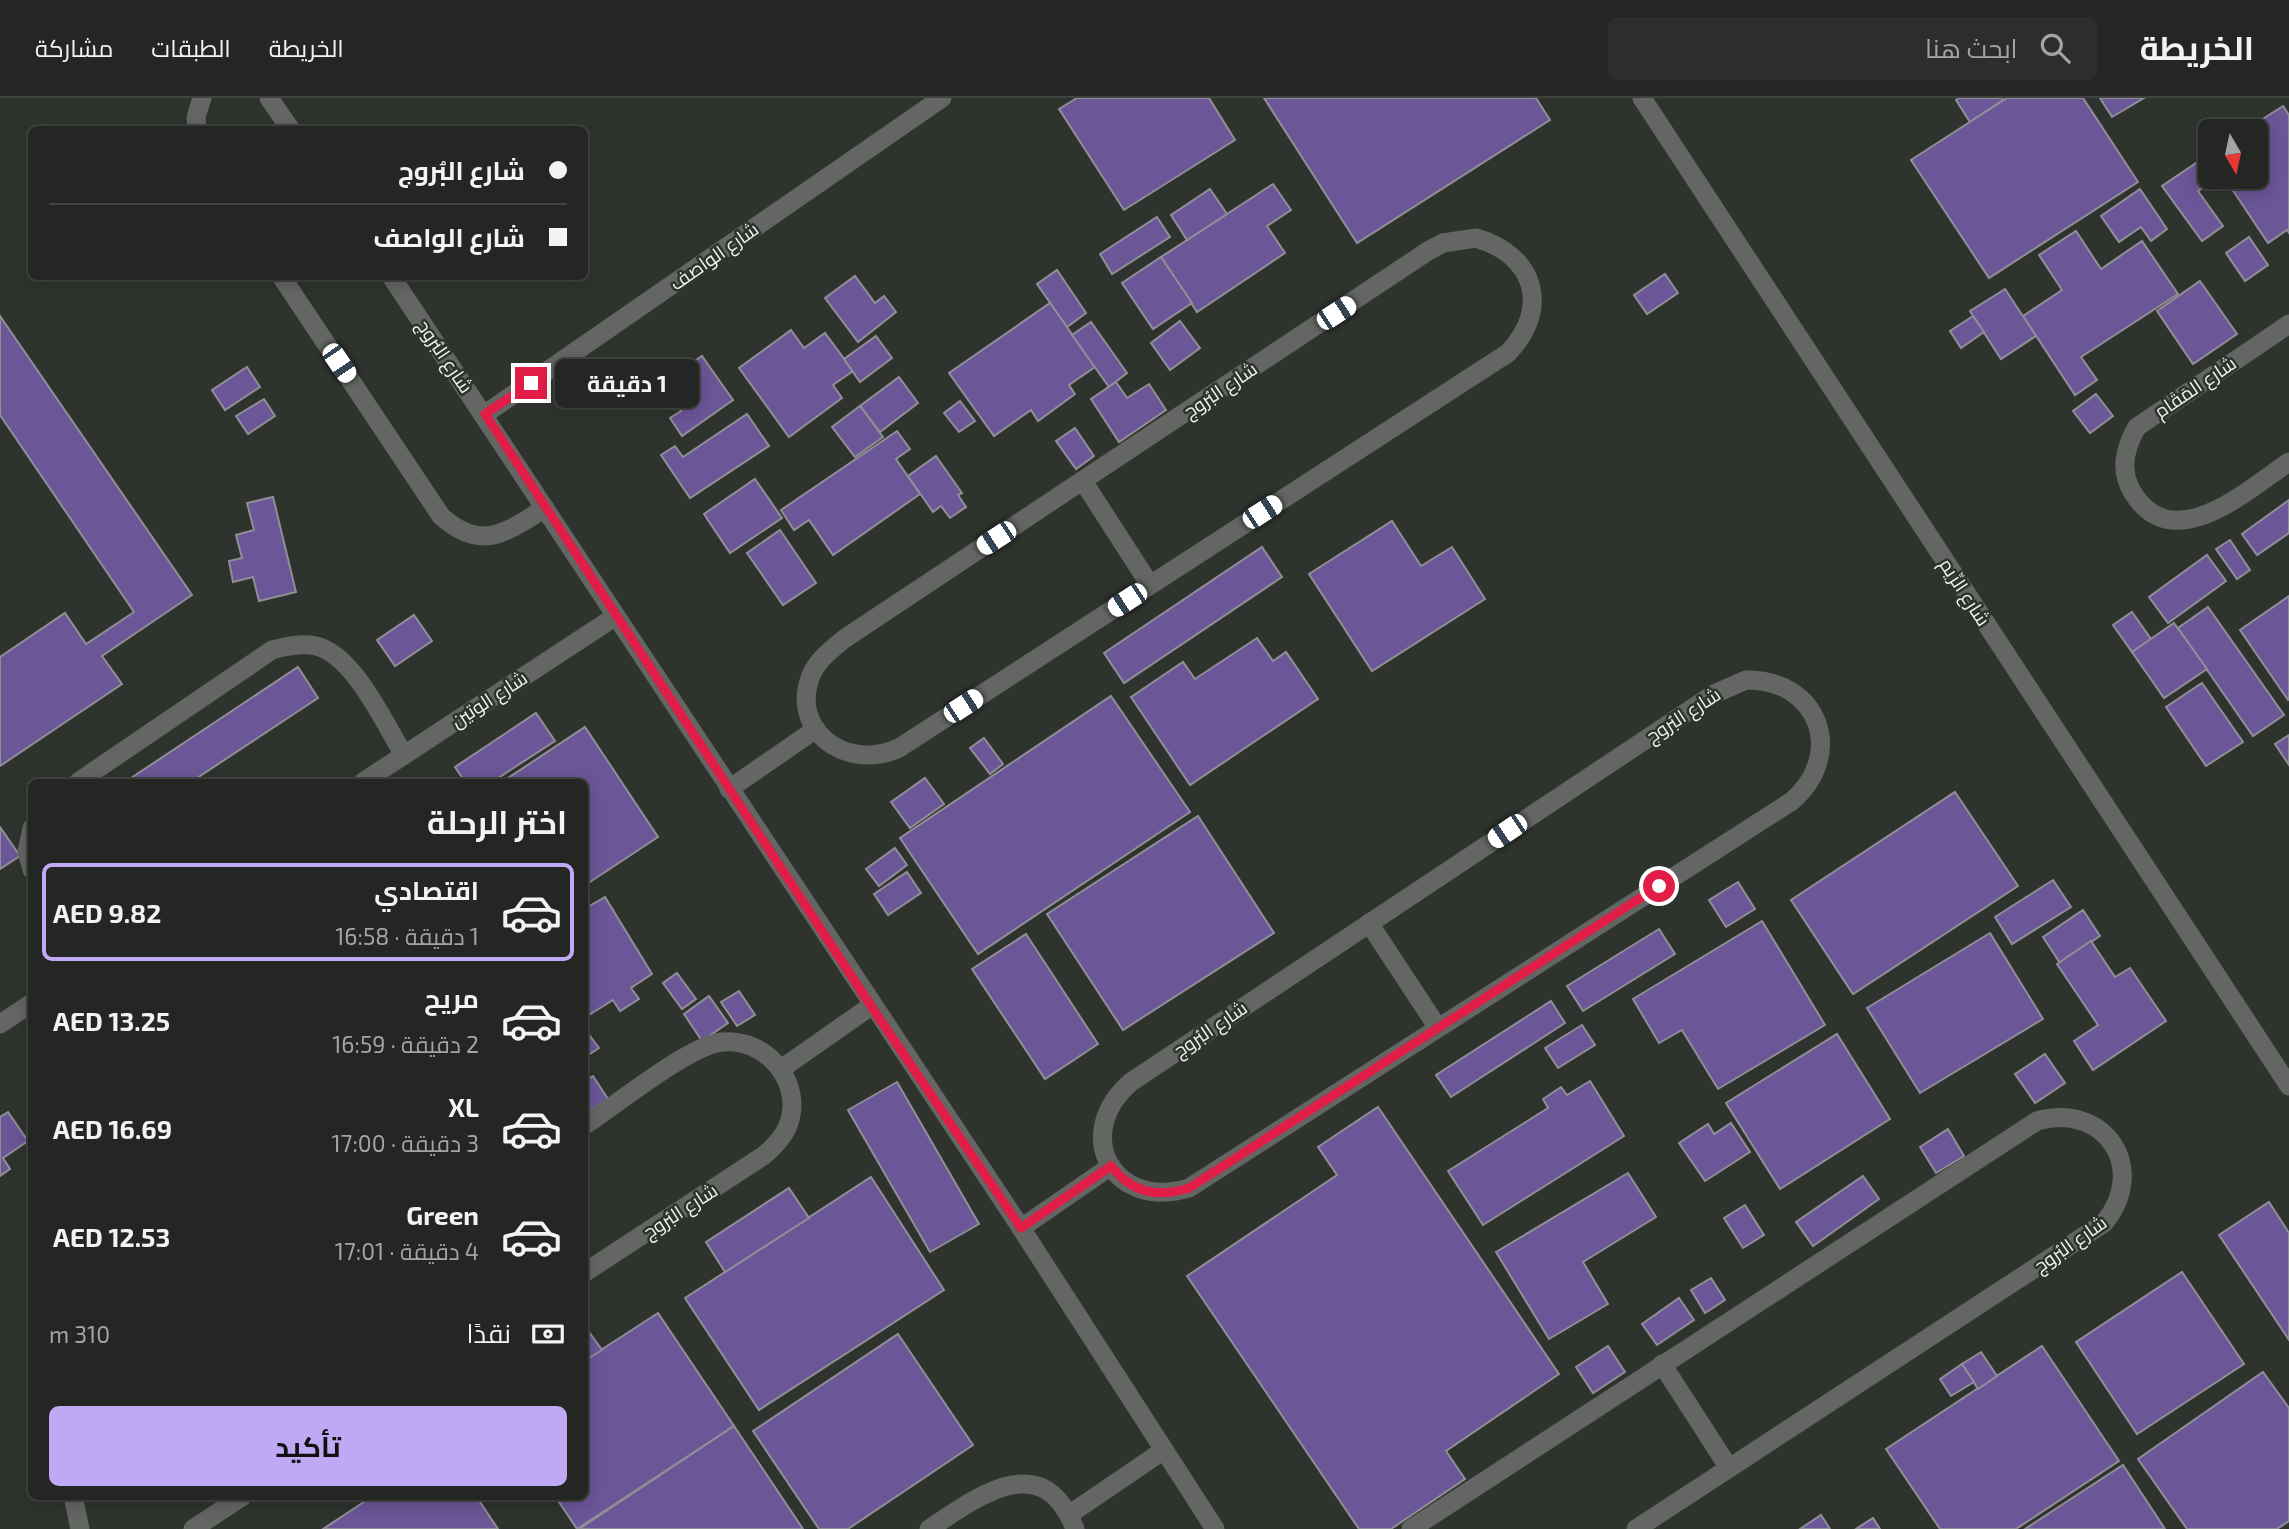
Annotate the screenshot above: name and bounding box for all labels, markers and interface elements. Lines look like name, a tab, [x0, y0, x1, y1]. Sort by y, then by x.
search box	[1608, 17, 2098, 80]
text: الخريطة	[2140, 27, 2254, 67]
icon: search	[2036, 29, 2074, 67]
text: ابحث هنا	[1925, 32, 2018, 63]
text: مشاركة	[35, 33, 113, 62]
text: الطبقات	[151, 33, 231, 62]
text: الخريطة	[269, 33, 344, 62]
north arrow	[2198, 119, 2268, 189]
map controls	[2198, 119, 2268, 189]
text: شارع البُروج	[398, 154, 525, 185]
street label: شارع الواصف	[665, 217, 764, 297]
text: شارع الواصف	[373, 221, 525, 252]
car	[1313, 293, 1360, 333]
street label: شارع البُروج	[410, 314, 478, 399]
car	[319, 340, 360, 386]
street label: شارع المَقَام	[2149, 351, 2242, 425]
street label: شارع البُروج	[1178, 357, 1263, 425]
callout: 1 دقيقة	[556, 358, 699, 408]
route end	[515, 367, 547, 399]
text: 1 دقيقة	[587, 369, 667, 397]
car	[1239, 492, 1286, 532]
car	[973, 518, 1020, 558]
street label: شارع الرِّيم	[1933, 554, 1996, 632]
car	[1104, 580, 1151, 620]
street label: شارع الوتين	[446, 665, 533, 734]
street label: شارع البُروج	[1641, 682, 1726, 750]
car	[940, 686, 987, 726]
text: اختر الرحلة	[427, 802, 567, 840]
car	[1484, 811, 1531, 851]
route start	[1643, 870, 1675, 902]
text: اقتصادي	[374, 874, 479, 905]
icon: car	[500, 881, 563, 944]
text: AED 9.82	[53, 897, 161, 928]
text: 1 دقيقة · 16:58	[335, 922, 479, 950]
text: مريح	[424, 982, 479, 1013]
icon: car	[500, 989, 563, 1052]
street label: شارع البُروج	[1168, 996, 1253, 1064]
text: AED 13.25	[53, 1005, 170, 1036]
text: 2 دقيقة · 16:59	[332, 1030, 479, 1058]
text: XL	[448, 1091, 479, 1122]
icon: car	[500, 1097, 563, 1160]
text: AED 16.69	[53, 1113, 172, 1144]
text: 3 دقيقة · 17:00	[331, 1129, 479, 1157]
street label: شارع البُروج	[638, 1178, 723, 1246]
text: Green	[406, 1199, 479, 1230]
icon: car	[500, 1205, 563, 1268]
street label: شارع البُروج	[2029, 1210, 2112, 1280]
text: AED 12.53	[53, 1221, 170, 1252]
text: 4 دقيقة · 17:01	[335, 1237, 479, 1265]
icon: cash	[529, 1315, 567, 1353]
text: نقدًا	[467, 1317, 511, 1348]
text: 310 m	[49, 1320, 110, 1348]
button: تأكيد	[49, 1406, 567, 1486]

